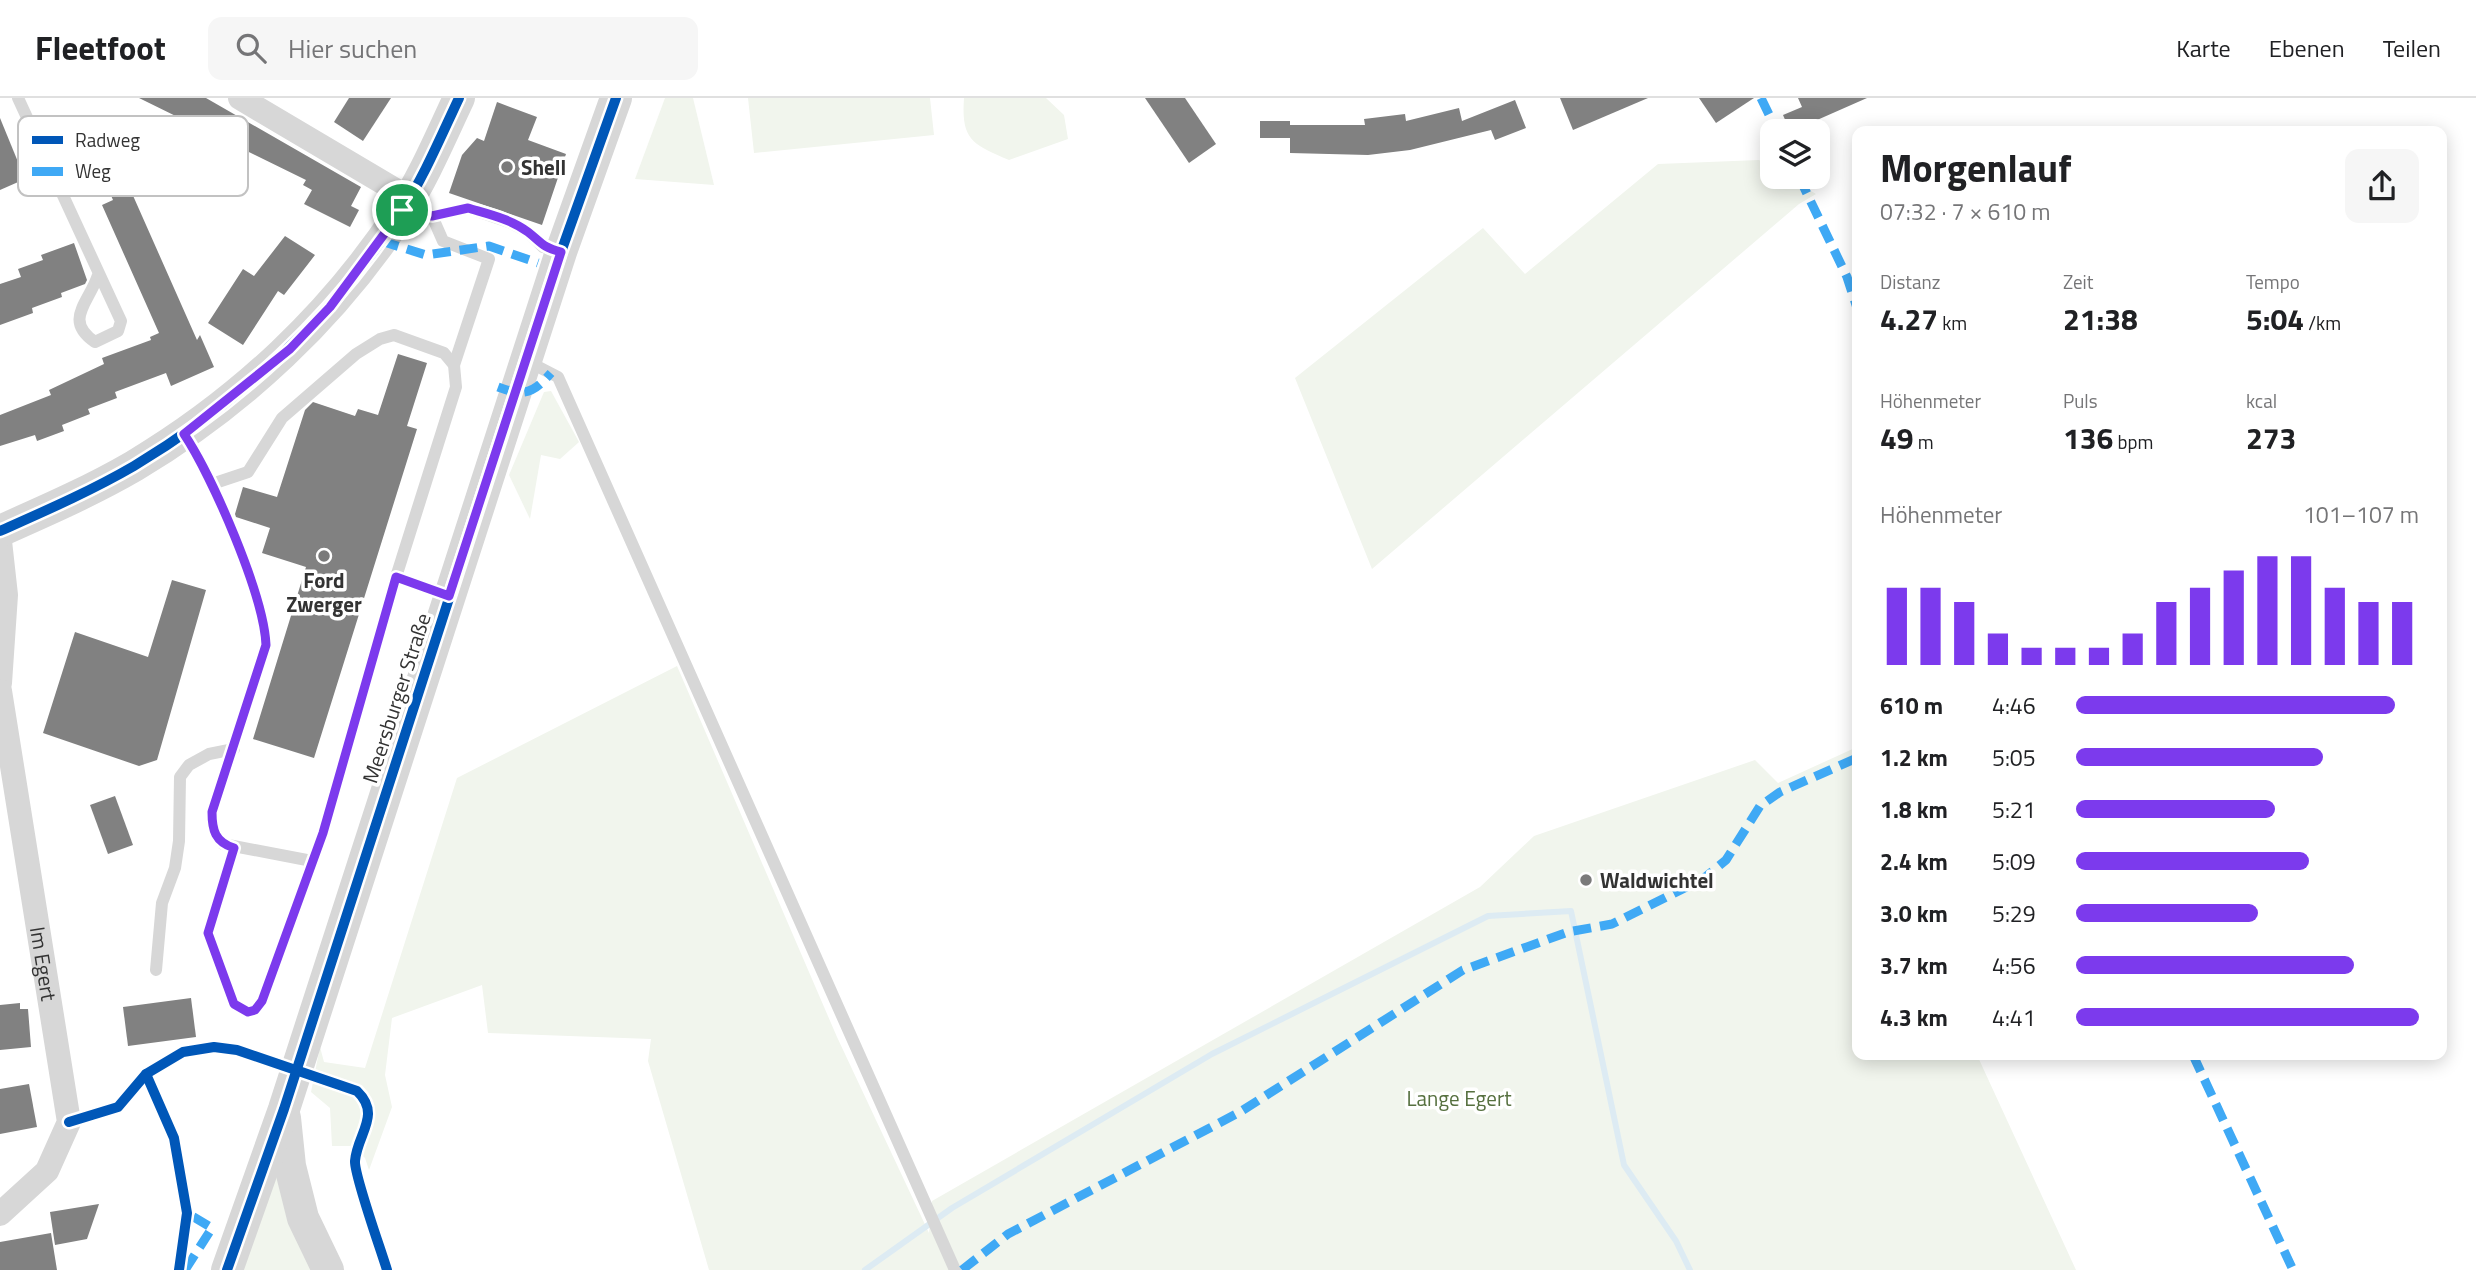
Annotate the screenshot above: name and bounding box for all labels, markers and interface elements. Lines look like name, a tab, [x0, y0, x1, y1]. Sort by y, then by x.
search box	[208, 17, 698, 80]
text: Fleetfoot	[35, 23, 166, 73]
icon: search	[232, 29, 270, 67]
text: Hier suchen	[288, 29, 417, 68]
text: Karte	[2176, 30, 2231, 66]
text: Ebenen	[2269, 30, 2345, 66]
text: Teilen	[2383, 30, 2441, 66]
legend	[18, 116, 248, 196]
map controls	[1760, 119, 1830, 189]
button: layers	[1760, 119, 1830, 189]
text: Radweg	[75, 125, 140, 154]
text: Morgenlauf	[1880, 139, 2072, 197]
button: share	[2345, 149, 2419, 223]
place label: Shell	[521, 151, 566, 183]
text: Weg	[75, 156, 111, 185]
marker: Shell	[499, 159, 515, 175]
pin	[372, 180, 432, 240]
icon: arrive	[383, 191, 421, 229]
text: 07:32 · 7 × 610 m	[1880, 194, 2050, 229]
text: Distanz	[1880, 267, 1940, 296]
text: Zeit	[2063, 267, 2093, 296]
text: Tempo	[2246, 267, 2300, 296]
text: 4.27	[1880, 296, 1938, 342]
text: 21:38	[2063, 296, 2138, 342]
text: 5:04	[2246, 296, 2304, 342]
text: km	[1938, 308, 1967, 337]
text: /km	[2304, 308, 2341, 337]
text: Höhenmeter	[1880, 386, 1981, 415]
text: Puls	[2063, 386, 2098, 415]
text: kcal	[2246, 386, 2277, 415]
text: 49	[1880, 415, 1914, 461]
text: 136	[2063, 415, 2113, 461]
text: 273	[2246, 415, 2296, 461]
text: m	[1914, 427, 1934, 456]
text: bpm	[2113, 427, 2153, 456]
text: Höhenmeter	[1880, 497, 2002, 532]
text: 101–107 m	[2303, 497, 2419, 532]
marker: Ford Zwerger	[316, 548, 332, 564]
place label: Ford Zwerger	[286, 564, 362, 620]
street label: Meersburger Straße	[353, 609, 439, 787]
text: 610 m	[1880, 688, 1943, 723]
text: 4:46	[1992, 688, 2036, 723]
text: 1.2 km	[1880, 740, 1948, 775]
text: 5:05	[1992, 740, 2036, 775]
text: 1.8 km	[1880, 792, 1948, 827]
text: 5:21	[1992, 792, 2036, 827]
text: 2.4 km	[1880, 844, 1948, 879]
text: 5:09	[1992, 844, 2036, 879]
place label: Waldwichtel	[1600, 864, 1714, 896]
marker: Waldwichtel	[1578, 872, 1594, 888]
text: 3.0 km	[1880, 896, 1948, 931]
text: 5:29	[1992, 896, 2036, 931]
street label: Im Egert	[22, 924, 65, 1004]
text: 3.7 km	[1880, 948, 1948, 983]
text: 4:56	[1992, 948, 2036, 983]
text: 4.3 km	[1880, 1000, 1948, 1035]
text: 4:41	[1992, 1000, 2036, 1035]
park label: Lange Egert	[1406, 1082, 1512, 1114]

